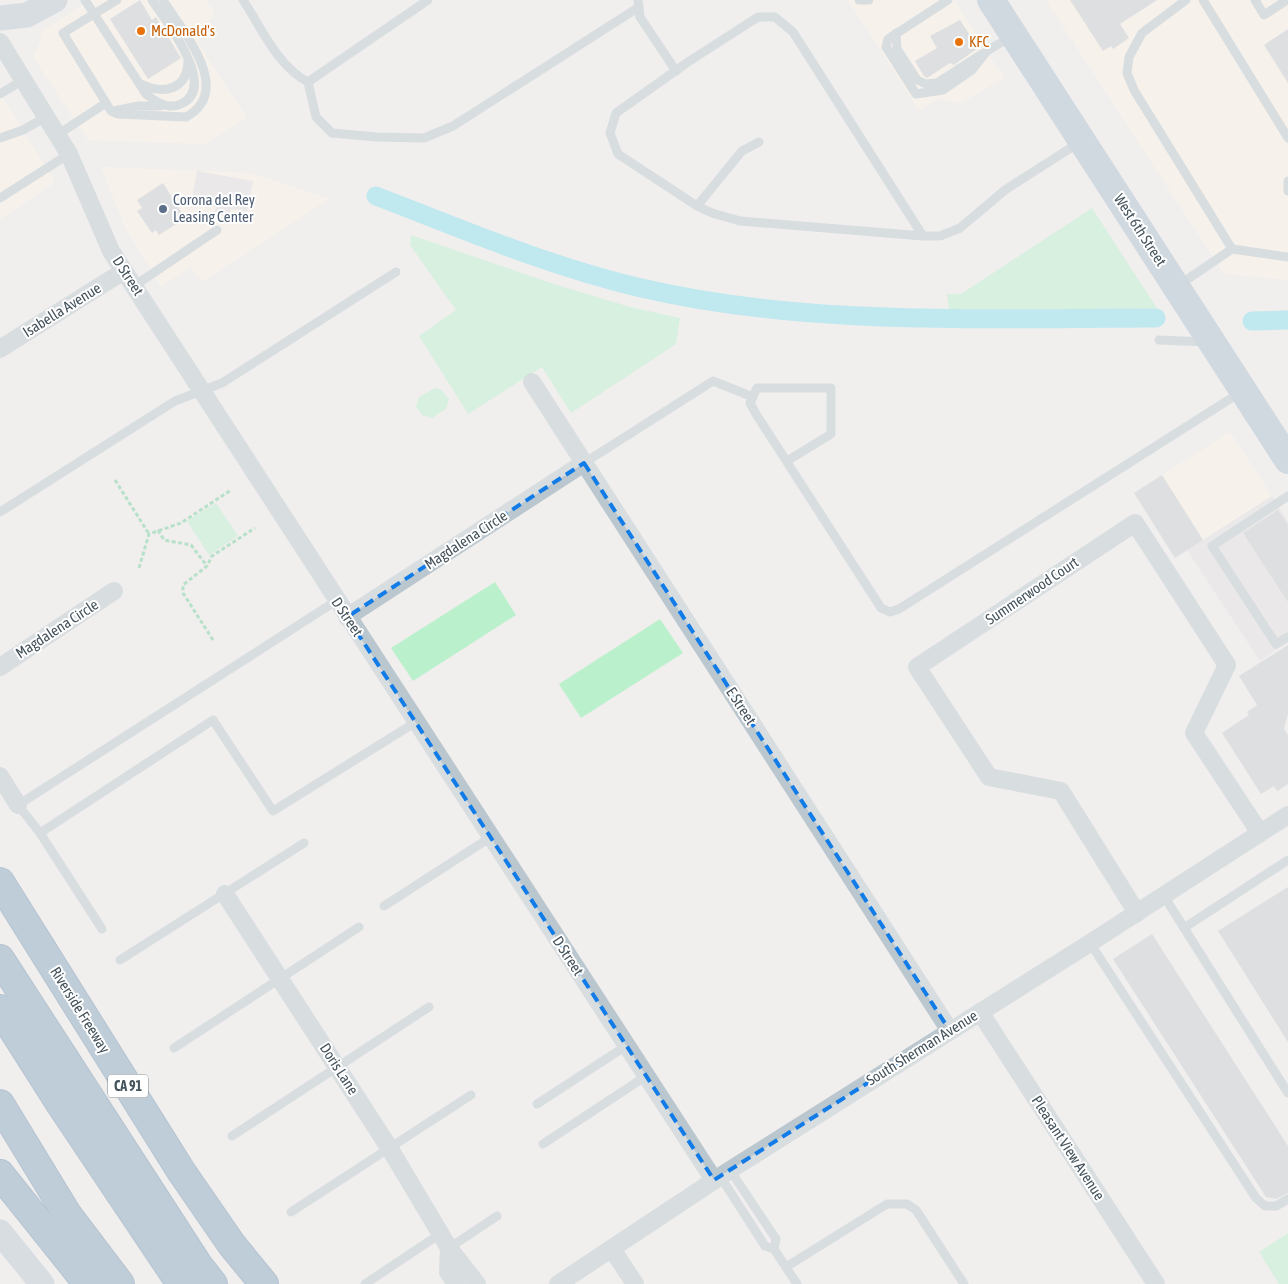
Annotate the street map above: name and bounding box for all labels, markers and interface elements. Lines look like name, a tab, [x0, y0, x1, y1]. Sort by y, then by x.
place label: McDonald's	[151, 22, 215, 39]
marker: McDonald's	[135, 25, 147, 37]
place label: KFC	[969, 33, 989, 50]
marker: KFC	[953, 36, 965, 48]
street label: West 6th Street	[1111, 190, 1170, 269]
place label: Corona del Rey Leasing Center	[173, 191, 255, 225]
marker: Corona del Rey Leasing Center	[157, 203, 169, 215]
street label: D Street	[109, 253, 147, 299]
street label: Isabella Avenue	[20, 279, 104, 340]
street label: Magdalena Circle	[421, 506, 510, 573]
street label: Summerwood Court	[982, 553, 1081, 628]
street label: D Street	[328, 594, 367, 639]
street label: Magdalena Circle	[12, 595, 101, 662]
street label: E Street	[723, 684, 760, 728]
street label: D Street	[549, 933, 587, 979]
street label: Riverside Freeway	[47, 963, 114, 1056]
street label: South Sherman Avenue	[863, 1006, 981, 1089]
street label: Doris Lane	[317, 1040, 362, 1098]
road number: CA 91	[108, 1074, 148, 1098]
street label: Pleasant View Avenue	[1028, 1092, 1109, 1203]

